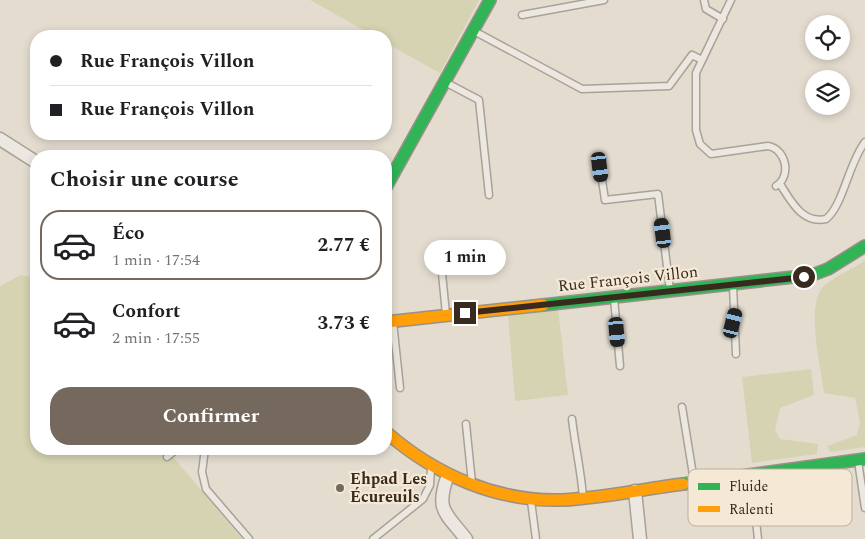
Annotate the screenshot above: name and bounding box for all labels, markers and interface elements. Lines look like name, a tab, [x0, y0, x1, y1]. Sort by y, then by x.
map controls	[805, 15, 850, 115]
button: locate	[805, 15, 850, 60]
text: Rue François Villon	[80, 47, 254, 76]
button: layers	[805, 70, 850, 115]
text: Rue François Villon	[80, 95, 254, 124]
car	[590, 151, 609, 183]
text: Choisir une course	[50, 163, 239, 196]
car	[653, 217, 672, 249]
text: Éco	[112, 219, 144, 248]
icon: car	[52, 223, 97, 268]
text: 2.77 €	[318, 231, 370, 260]
callout: 1 min	[424, 240, 506, 276]
text: 1 min	[444, 245, 486, 269]
text: 1 min · 17:54	[112, 248, 200, 272]
street label: Rue François Villon	[557, 260, 699, 298]
route start	[793, 266, 815, 288]
text: Confort	[112, 297, 180, 326]
icon: car	[52, 301, 97, 346]
route end	[454, 302, 476, 324]
car	[722, 307, 743, 339]
text: 3.73 €	[318, 309, 370, 338]
car	[608, 316, 625, 348]
text: 2 min · 17:55	[112, 326, 200, 350]
button: Confirmer	[50, 387, 372, 445]
place label: Ehpad Les Écureuils	[350, 467, 427, 509]
legend	[688, 469, 852, 526]
text: Fluide	[729, 476, 768, 497]
marker: Ehpad Les Écureuils	[334, 482, 346, 494]
text: Ralenti	[729, 499, 774, 520]

